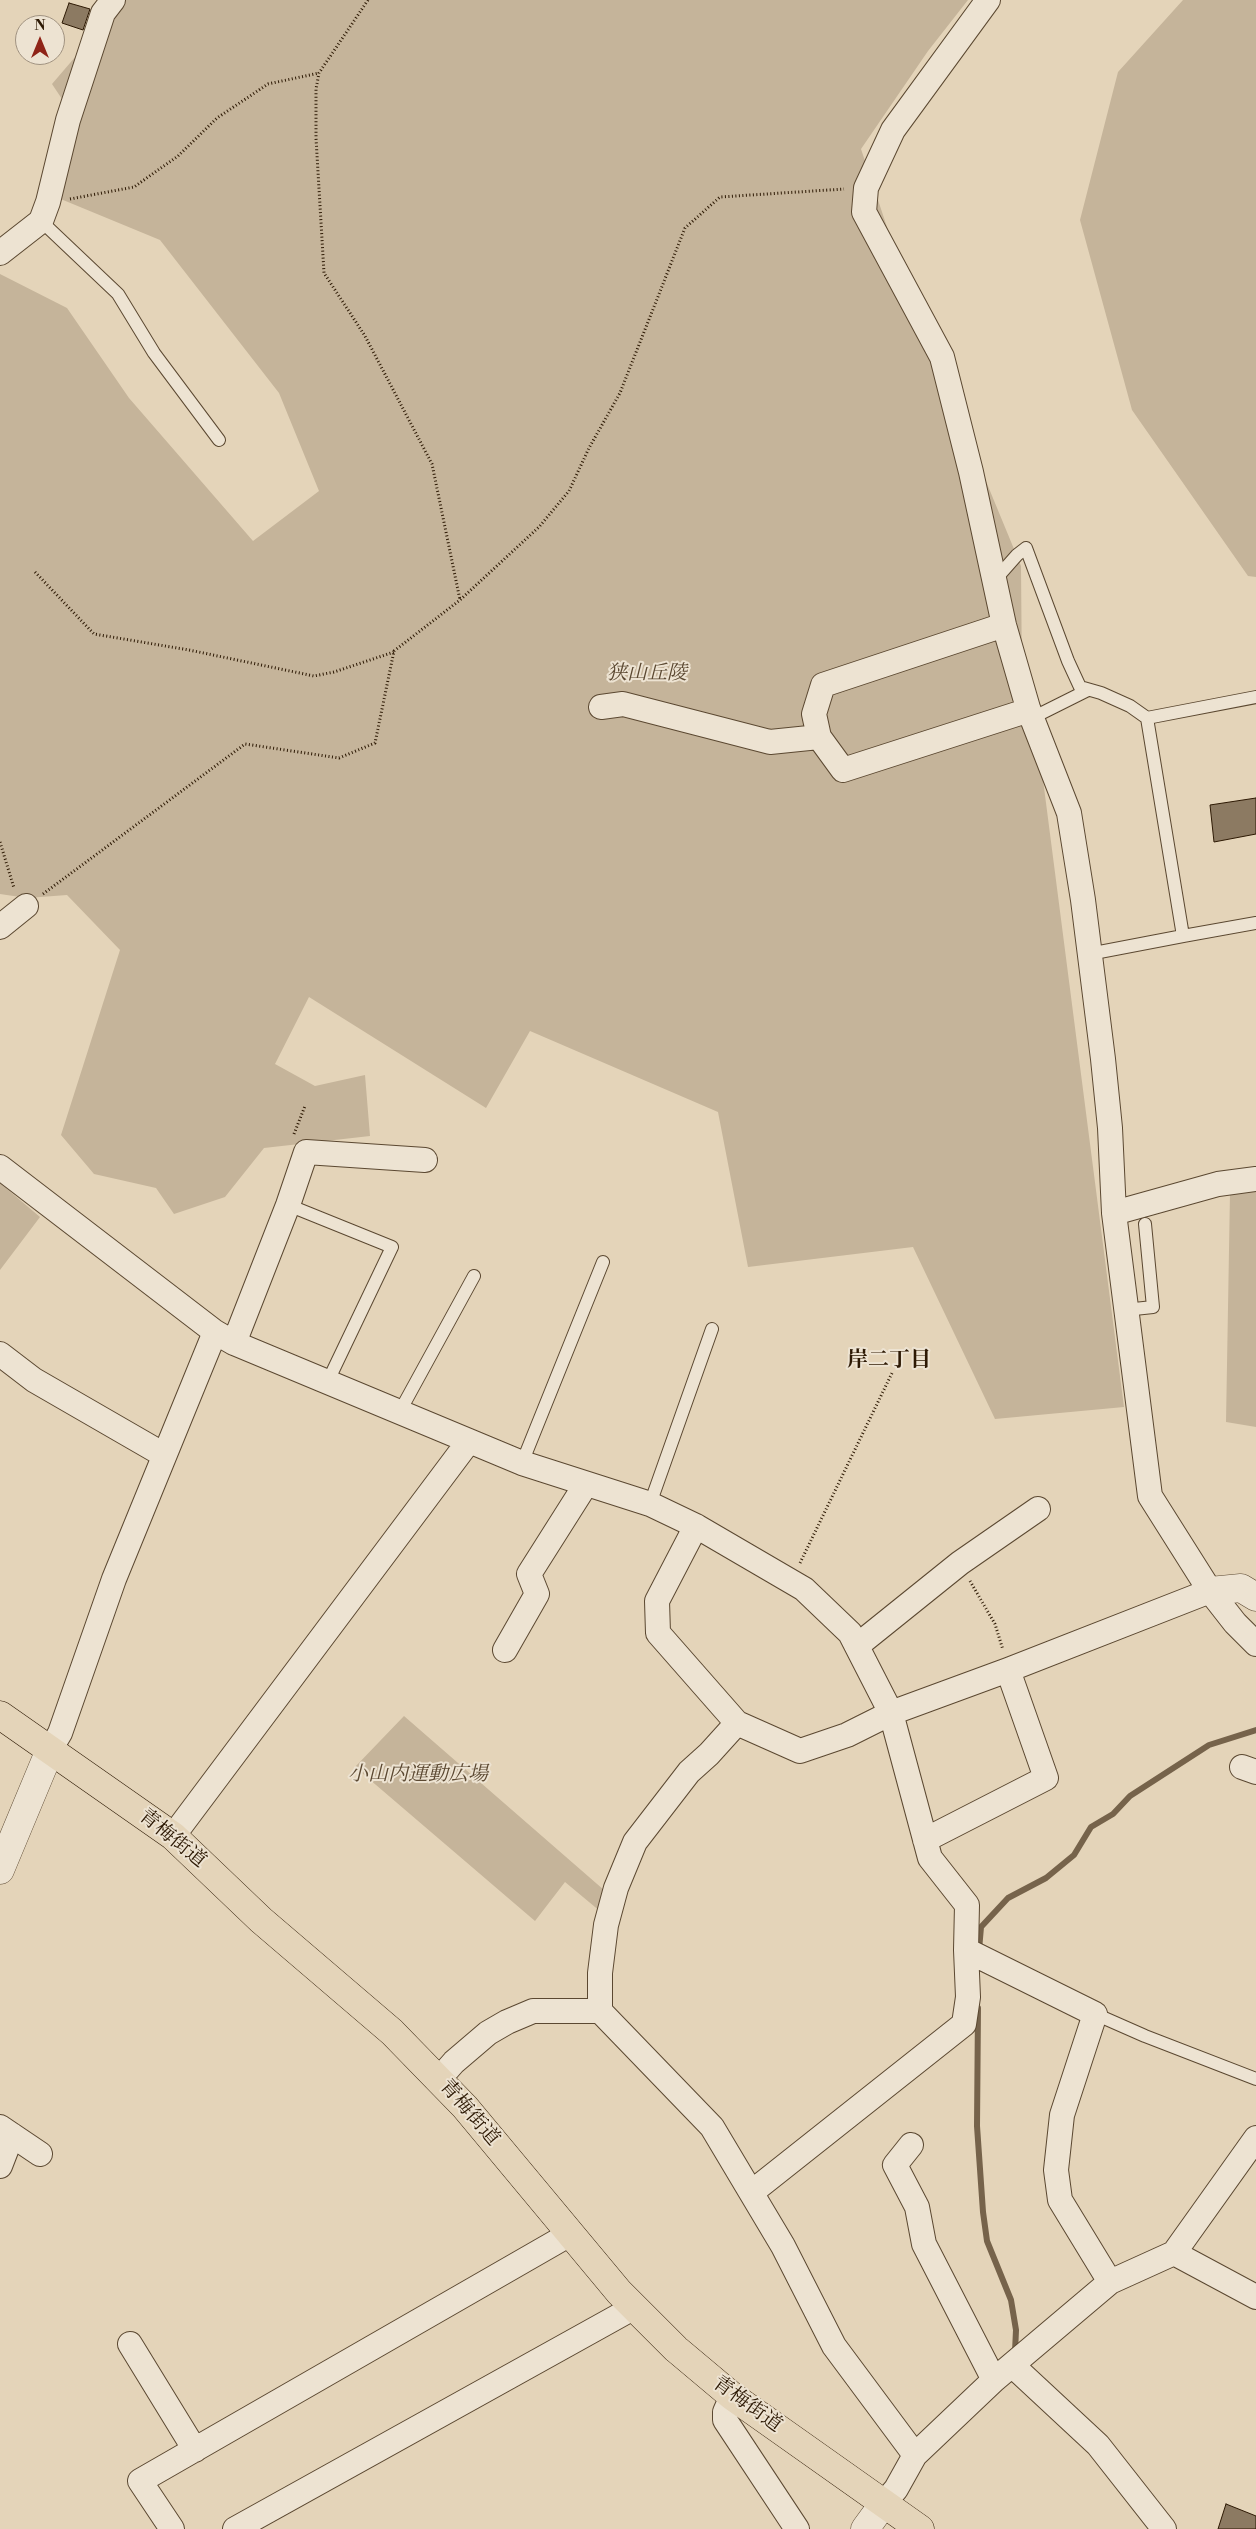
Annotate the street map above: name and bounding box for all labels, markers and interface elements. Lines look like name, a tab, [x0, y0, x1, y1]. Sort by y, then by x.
north arrow	[15, 15, 65, 65]
text: N	[34, 17, 46, 35]
park label: 狭山丘陵	[607, 662, 687, 686]
district label: 岸二丁目	[847, 1348, 931, 1374]
park label: 小山内運動広場	[348, 1763, 488, 1787]
street label: 青梅街道	[133, 1805, 211, 1873]
street label: 青梅街道	[434, 2075, 504, 2151]
street label: 青梅街道	[708, 2372, 786, 2438]

